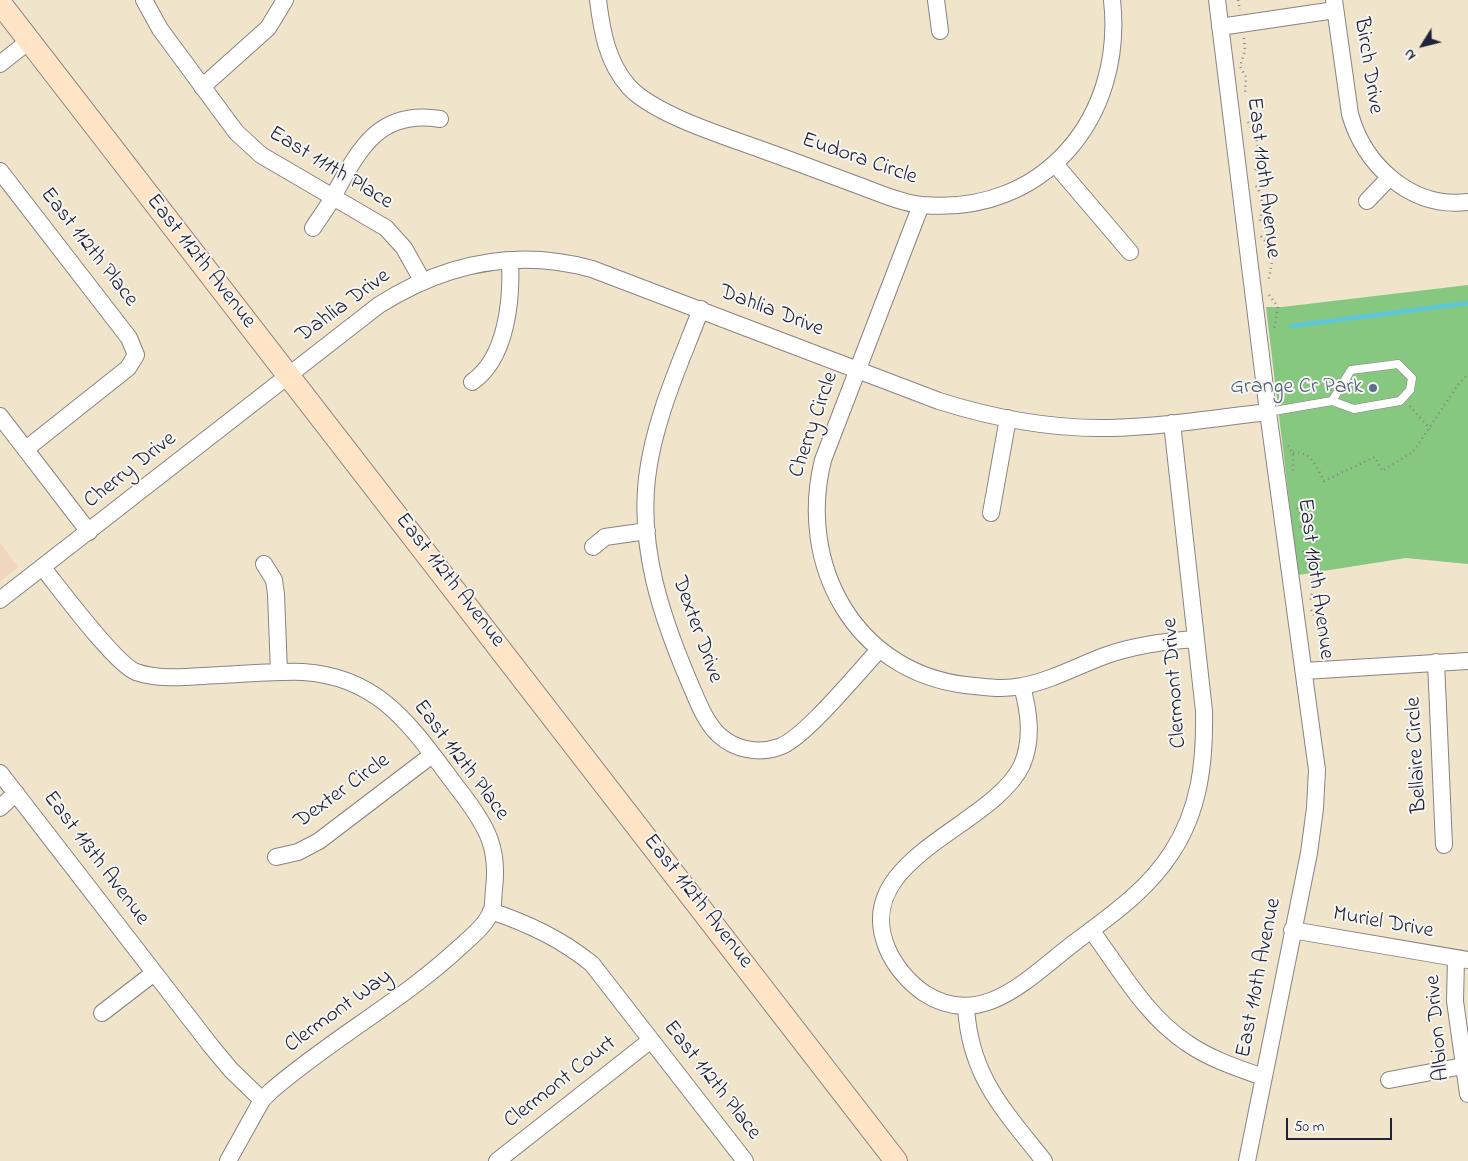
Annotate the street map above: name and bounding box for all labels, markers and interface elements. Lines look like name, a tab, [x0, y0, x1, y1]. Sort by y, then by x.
street label: Birch Drive	[1346, 16, 1388, 116]
north arrow	[1398, 20, 1448, 70]
text: N	[1399, 44, 1422, 64]
street label: East 110th Avenue	[1239, 96, 1285, 260]
street label: East 111th Place	[263, 122, 397, 216]
street label: Eudora Circle	[798, 128, 920, 192]
street label: East 112th Place	[33, 183, 143, 313]
street label: East 112th Avenue	[139, 190, 261, 334]
street label: Dahlia Drive	[292, 264, 396, 350]
street label: Dahlia Drive	[715, 280, 827, 344]
street label: Cherry Circle	[785, 369, 845, 481]
place label: Grange Cr Park	[1230, 375, 1363, 401]
marker: Grange Cr Park	[1367, 382, 1379, 394]
street label: Cherry Drive	[80, 427, 182, 515]
street label: East 110th Avenue	[1290, 497, 1338, 661]
street label: East 112th Avenue	[388, 509, 510, 653]
street label: Dexter Drive	[665, 573, 727, 687]
street label: Clermont Drive	[1158, 617, 1194, 749]
street label: East 112th Place	[406, 695, 514, 827]
street label: Bellaire Circle	[1402, 696, 1434, 814]
street label: Dexter Circle	[290, 749, 396, 835]
street label: East 113th Avenue	[36, 787, 154, 931]
street label: East 112th Avenue	[636, 830, 758, 974]
street label: East 110th Avenue	[1232, 896, 1288, 1060]
street label: Muriel Drive	[1331, 902, 1435, 946]
street label: Clermont Way	[280, 964, 398, 1060]
street label: Albion Drive	[1421, 974, 1457, 1082]
street label: East 112th Place	[656, 1016, 766, 1146]
street label: Clermont Court	[500, 1031, 622, 1135]
scale bar	[1288, 1108, 1394, 1140]
text: 50 m	[1294, 1116, 1324, 1138]

